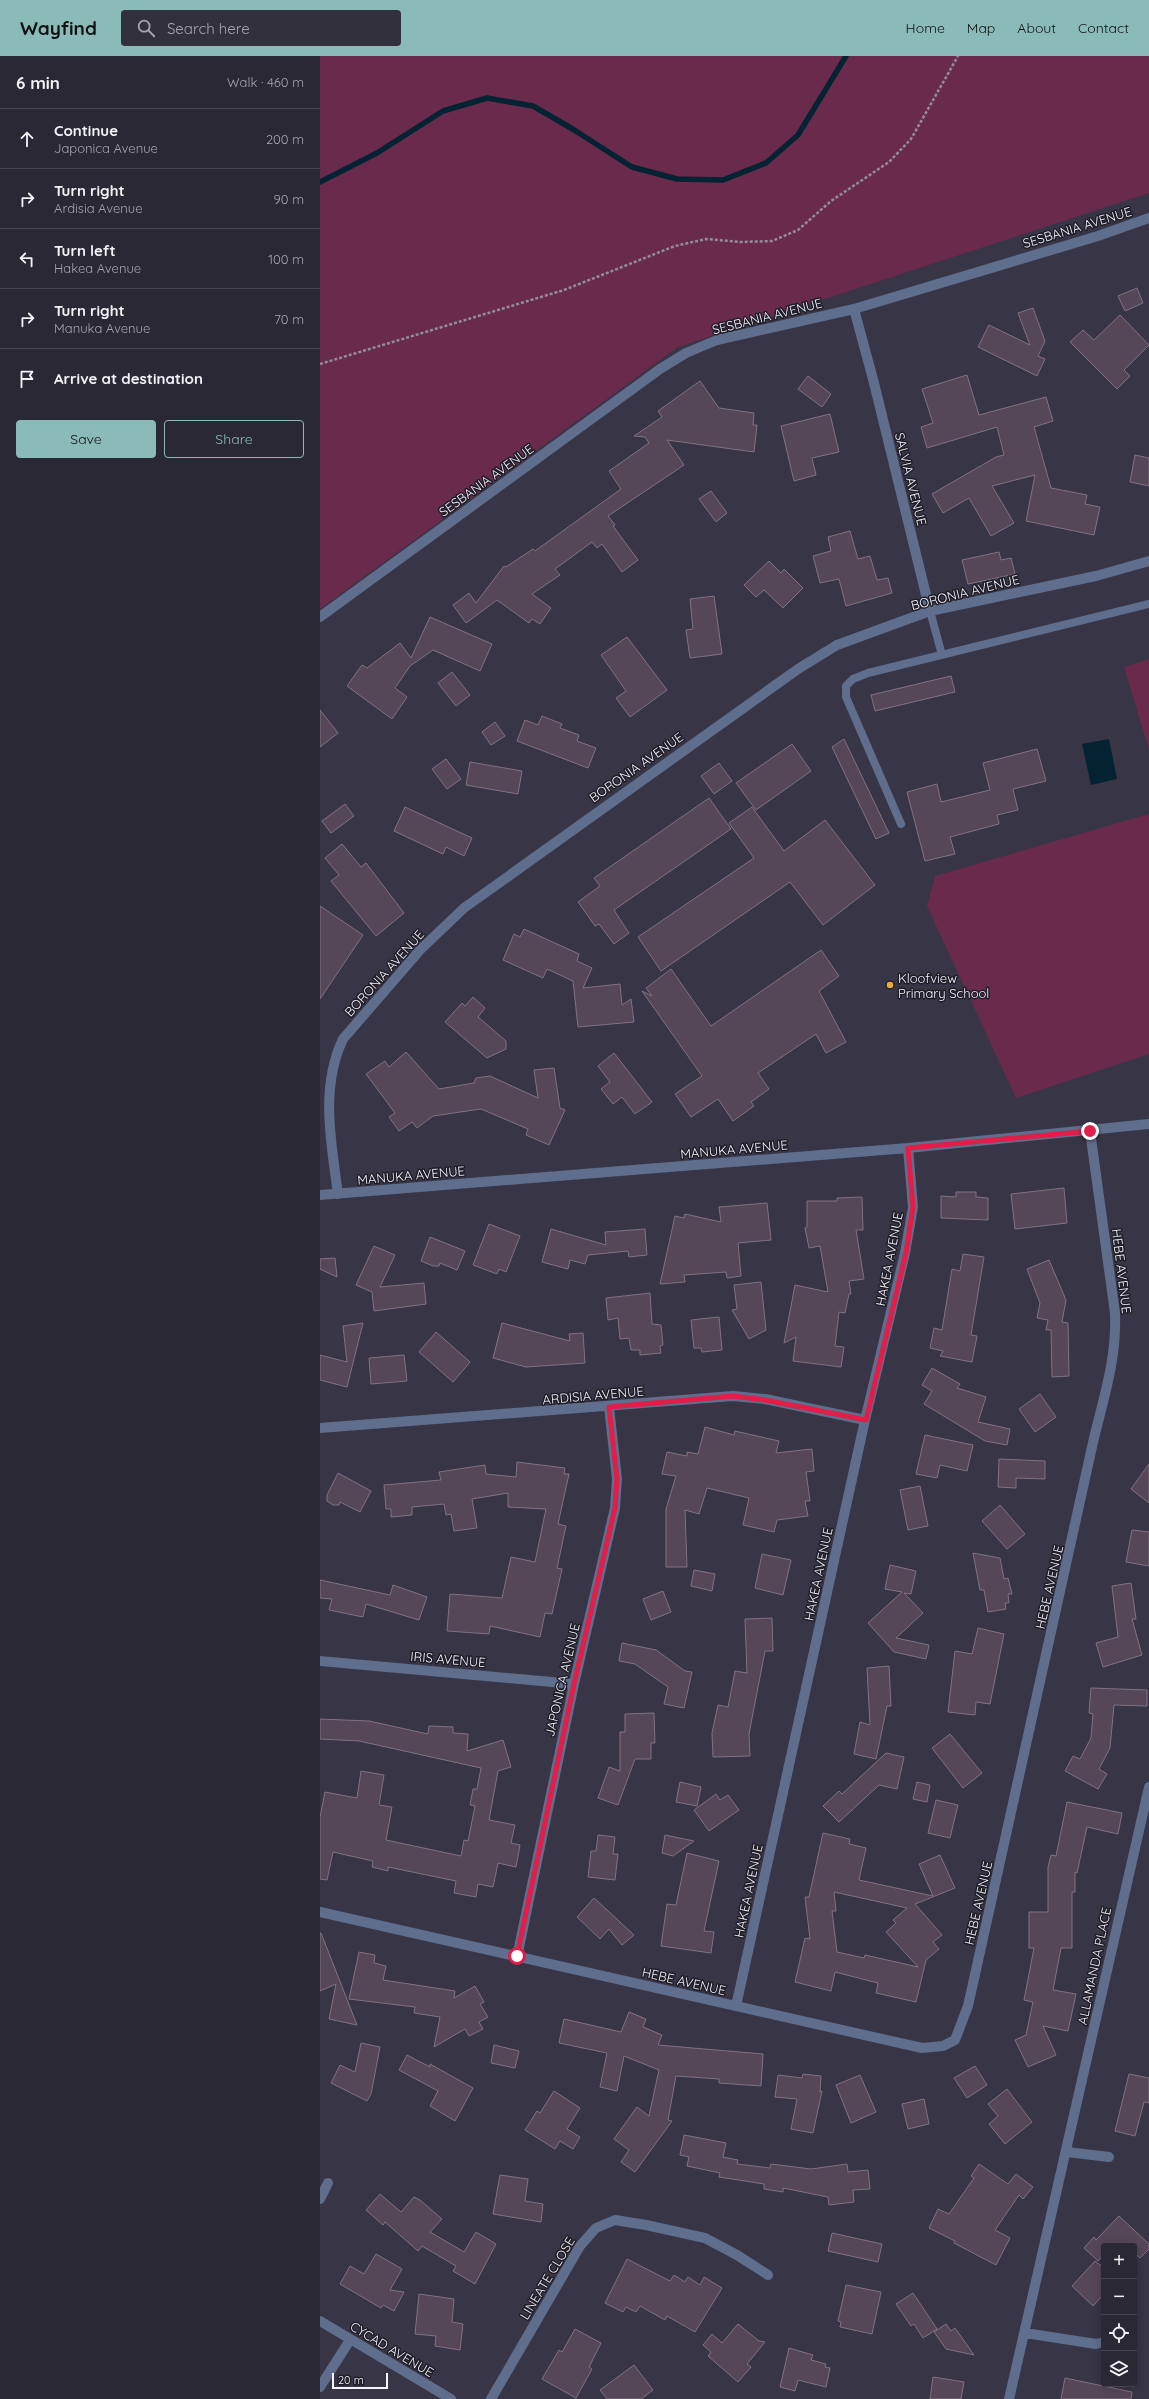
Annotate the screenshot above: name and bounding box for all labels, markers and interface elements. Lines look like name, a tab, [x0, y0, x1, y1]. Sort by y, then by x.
search box	[121, 10, 401, 46]
text: Wayfind	[20, 16, 97, 40]
icon: search	[135, 17, 157, 39]
text: Search here	[167, 19, 250, 38]
text: Home	[906, 19, 945, 37]
text: Map	[967, 19, 995, 37]
text: About	[1017, 19, 1056, 37]
text: Contact	[1078, 19, 1129, 37]
text: 6 min	[16, 72, 60, 93]
text: Walk · 460 m	[227, 74, 304, 90]
text: Continue	[54, 121, 118, 140]
icon: ahead	[16, 128, 38, 150]
text: 200 m	[266, 131, 304, 147]
text: Japonica Avenue	[54, 140, 158, 156]
text: Turn right	[54, 181, 125, 200]
icon: right	[16, 188, 38, 210]
text: 90 m	[274, 191, 304, 207]
text: Ardisia Avenue	[54, 200, 143, 216]
street label: SESBANIA AVENUE	[1021, 203, 1133, 251]
text: Turn left	[54, 241, 116, 260]
icon: left	[16, 248, 38, 270]
text: 100 m	[268, 251, 304, 267]
text: Hakea Avenue	[54, 260, 141, 276]
street label: SESBANIA AVENUE	[710, 295, 824, 337]
text: Turn right	[54, 301, 125, 320]
icon: right	[16, 308, 38, 330]
text: 70 m	[274, 311, 304, 327]
text: Manuka Avenue	[54, 320, 150, 336]
icon: arrive	[16, 368, 38, 390]
text: Arrive at destination	[54, 369, 203, 388]
button: Save	[16, 420, 156, 458]
button: Share	[164, 420, 304, 458]
street label: SALVIA AVENUE	[892, 431, 930, 527]
street label: SESBANIA AVENUE	[436, 440, 536, 520]
street label: BORONIA AVENUE	[909, 571, 1021, 613]
street label: BORONIA AVENUE	[586, 729, 686, 805]
street label: BORONIA AVENUE	[341, 926, 427, 1020]
place label: Kloofview Primary School	[898, 970, 989, 1001]
marker: Kloofview Primary School	[885, 980, 895, 990]
route end	[1081, 1122, 1099, 1140]
street label: MANUKA AVENUE	[680, 1136, 788, 1162]
street label: MANUKA AVENUE	[357, 1162, 465, 1188]
street label: HAKEA AVENUE	[872, 1211, 906, 1307]
street label: HEBE AVENUE	[1109, 1228, 1135, 1314]
street label: ARDISIA AVENUE	[542, 1383, 644, 1407]
street label: HAKEA AVENUE	[800, 1526, 836, 1622]
street label: HEBE AVENUE	[1032, 1544, 1066, 1630]
street label: JAPONICA AVENUE	[541, 1622, 583, 1738]
street label: IRIS AVENUE	[410, 1648, 486, 1670]
street label: HAKEA AVENUE	[730, 1843, 766, 1939]
street label: HEBE AVENUE	[961, 1860, 995, 1946]
street label: ALLAMANDA PLACE	[1074, 1906, 1114, 2026]
route start	[508, 1947, 526, 1965]
street label: HEBE AVENUE	[641, 1964, 727, 1998]
street label: LINEATE CLOSE	[516, 2234, 578, 2322]
map controls	[1101, 2243, 1137, 2387]
button: +	[1101, 2243, 1137, 2279]
button: −	[1101, 2279, 1137, 2315]
button: locate	[1101, 2315, 1137, 2351]
street label: CYCAD AVENUE	[347, 2318, 437, 2380]
button: layers	[1101, 2351, 1137, 2387]
scale bar	[332, 2371, 388, 2390]
text: 20 m	[338, 2373, 364, 2387]

